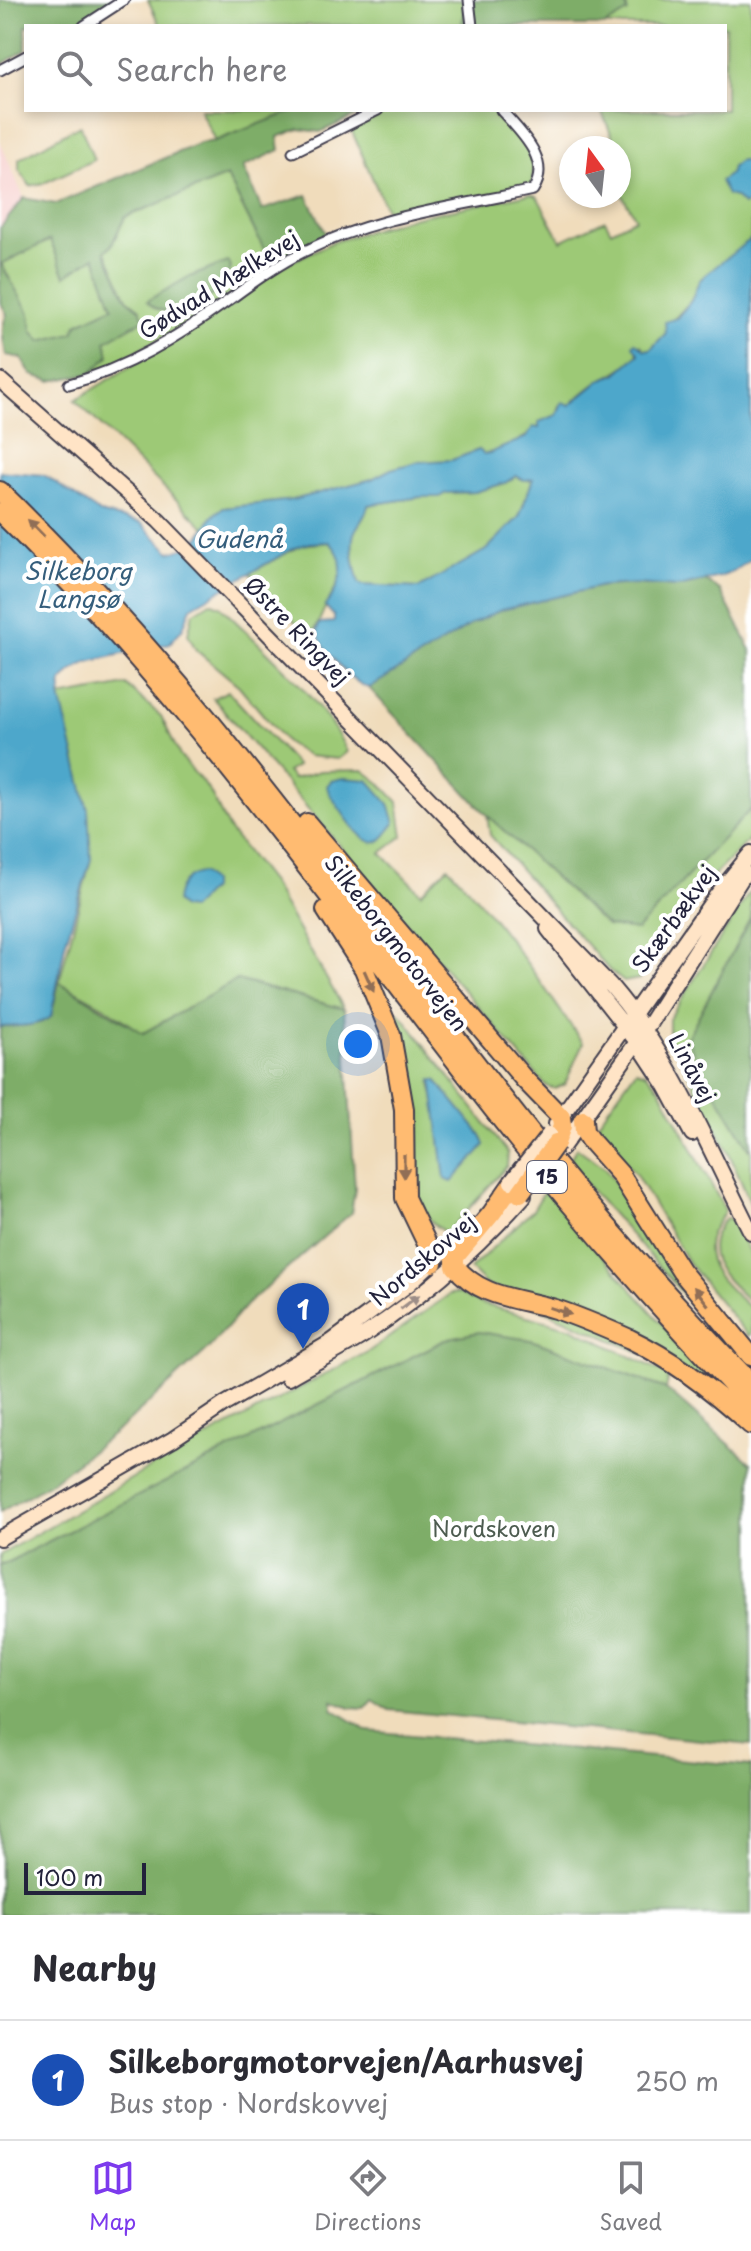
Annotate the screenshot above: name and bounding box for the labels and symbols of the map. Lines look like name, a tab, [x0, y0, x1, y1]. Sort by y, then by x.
north arrow	[559, 136, 631, 208]
street label: Gødvad Mælkevej	[132, 221, 305, 346]
one-way arrow	[28, 519, 46, 538]
water label: Gudenå	[195, 520, 284, 556]
water label: Silkeborg Langsø	[24, 552, 133, 616]
street label: Østre Ringvej	[238, 568, 358, 692]
street label: Silkeborgmotorvejen	[318, 847, 477, 1037]
street label: Skærbækvej	[622, 858, 723, 979]
one-way arrow	[363, 969, 376, 993]
your location	[338, 1024, 378, 1064]
street label: Linåvej	[661, 1027, 725, 1108]
one-way arrow	[398, 1154, 410, 1179]
road number: 15	[527, 1161, 567, 1193]
street label: Nordskovvej	[362, 1205, 482, 1313]
pin: 1	[277, 1283, 329, 1349]
one-way arrow	[693, 1286, 709, 1306]
one-way arrow	[400, 1295, 420, 1311]
one-way arrow	[549, 1305, 573, 1318]
park label: Nordskoven	[432, 1511, 556, 1544]
scale bar	[24, 1859, 146, 1895]

